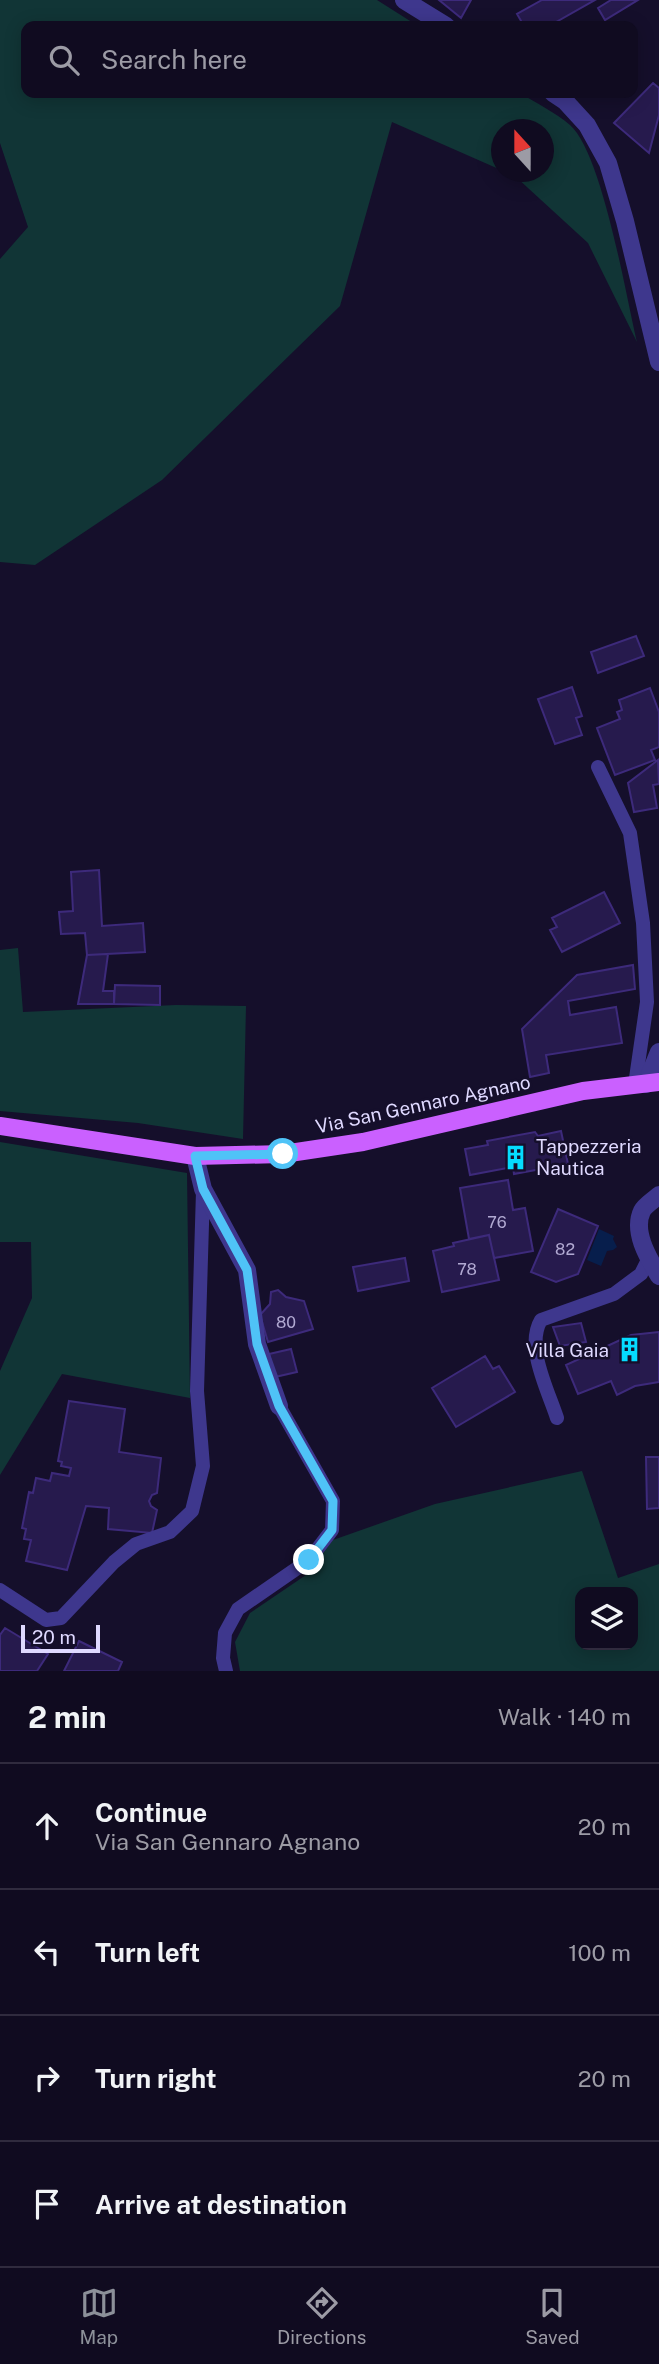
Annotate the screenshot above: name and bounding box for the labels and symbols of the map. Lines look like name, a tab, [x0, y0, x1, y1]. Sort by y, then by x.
north arrow	[491, 119, 554, 182]
street label: Via San Gennaro Agnano	[314, 1070, 532, 1138]
place label: Tappezzeria Nautica	[536, 1135, 642, 1179]
route start	[267, 1138, 298, 1169]
building icon: Tappezzeria Nautica	[502, 1143, 530, 1171]
house number: 76	[487, 1213, 507, 1232]
house number: 82	[555, 1240, 575, 1259]
house number: 78	[457, 1260, 477, 1279]
house number: 80	[276, 1313, 296, 1332]
building icon: Villa Gaia	[615, 1336, 643, 1364]
place label: Villa Gaia	[525, 1339, 609, 1361]
route end	[293, 1544, 324, 1575]
scale bar	[21, 1622, 100, 1654]

